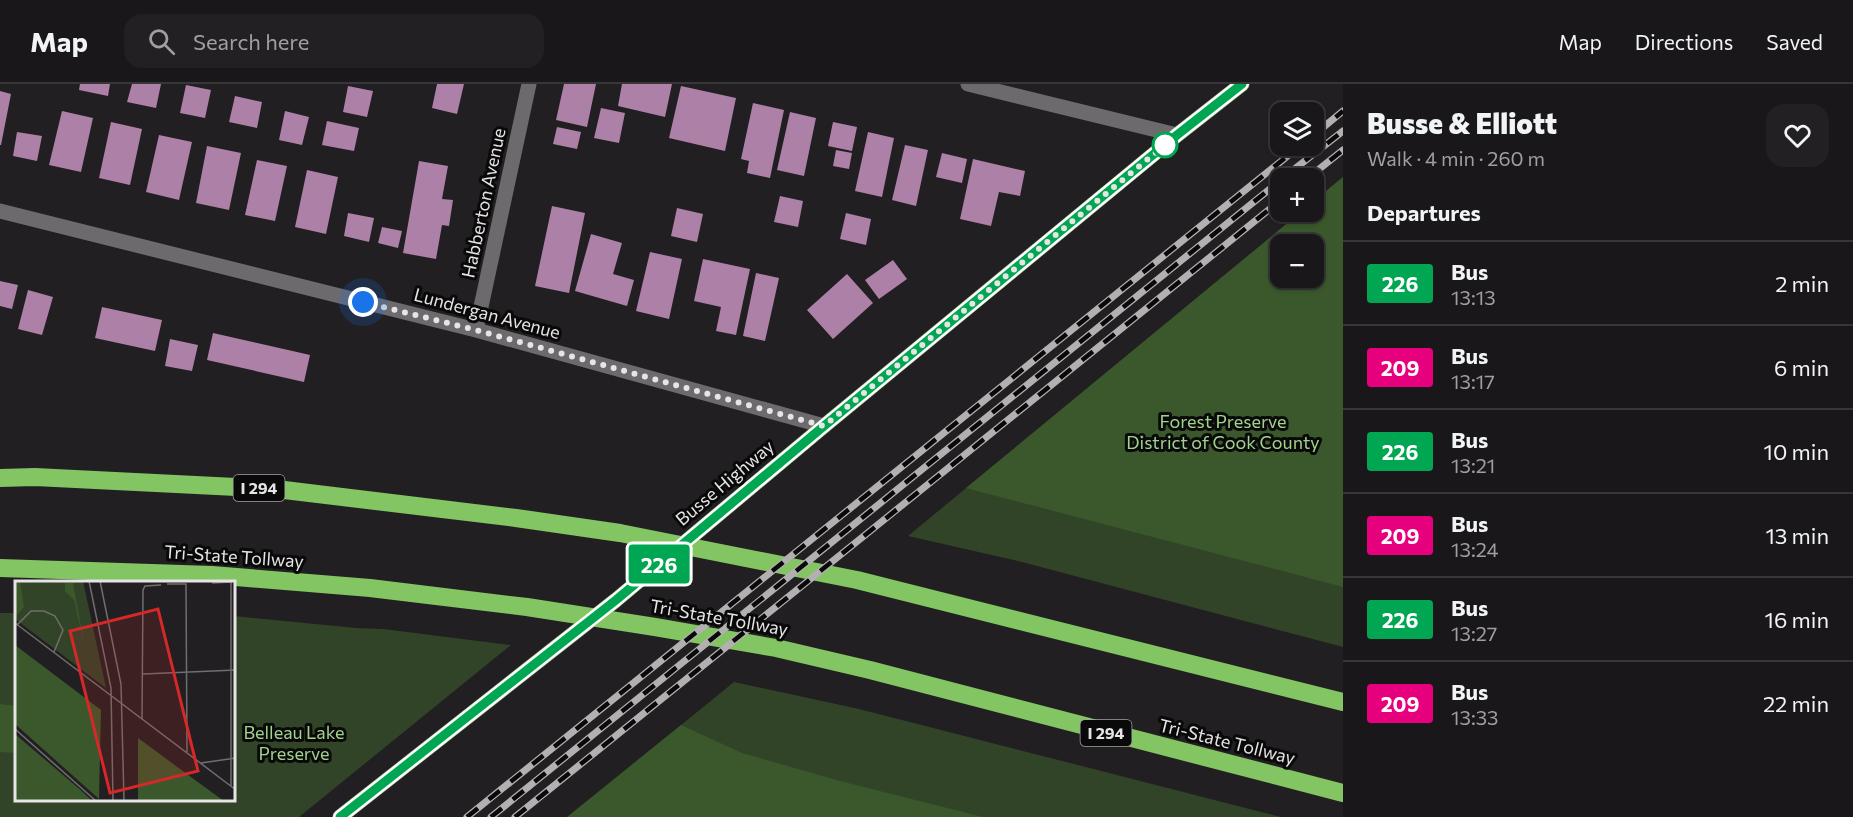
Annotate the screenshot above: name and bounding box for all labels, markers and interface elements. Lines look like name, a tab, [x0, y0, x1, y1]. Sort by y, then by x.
search box	[124, 14, 544, 68]
text: Map	[30, 24, 88, 58]
icon: search	[145, 25, 178, 58]
text: Search here	[193, 28, 309, 55]
text: Map	[1559, 29, 1602, 54]
text: Directions	[1635, 29, 1733, 54]
text: Saved	[1766, 29, 1823, 54]
map controls	[1270, 102, 1324, 288]
button: layers	[1270, 102, 1324, 156]
button: heart	[1766, 104, 1829, 167]
text: Busse & Elliott	[1367, 106, 1557, 140]
street label: Habberton Avenue	[456, 126, 510, 280]
unlabelled marker	[1152, 132, 1178, 158]
text: Walk · 4 min · 260 m	[1367, 146, 1545, 170]
button: +	[1270, 168, 1324, 222]
text: Departures	[1367, 199, 1481, 226]
button: −	[1270, 234, 1324, 288]
text: Bus	[1451, 258, 1488, 285]
text: 2 min	[1775, 270, 1829, 297]
text: 226	[1382, 271, 1418, 296]
street label: Lundergan Avenue	[412, 283, 563, 343]
text: 13:13	[1451, 285, 1496, 309]
your location	[348, 287, 378, 317]
text: Bus	[1451, 342, 1488, 369]
text: 6 min	[1774, 354, 1829, 381]
text: 209	[1381, 355, 1419, 380]
text: 13:17	[1451, 369, 1495, 393]
park label: Forest Preserve District of Cook County	[1126, 410, 1320, 453]
text: Bus	[1451, 426, 1488, 453]
street label: Busse Highway	[671, 435, 778, 530]
text: 10 min	[1764, 438, 1829, 465]
text: 226	[1382, 439, 1418, 464]
text: 13:21	[1451, 453, 1495, 477]
road number: I 294	[234, 475, 284, 501]
text: Bus	[1451, 510, 1488, 537]
text: 13 min	[1765, 522, 1829, 549]
text: 209	[1381, 523, 1419, 548]
text: 13:24	[1451, 537, 1498, 561]
street label: Tri-State Tollway	[164, 540, 304, 572]
line badge: 226	[624, 544, 694, 584]
text: 226	[641, 552, 677, 577]
inset map	[15, 581, 236, 802]
street label: Tri-State Tollway	[649, 594, 790, 640]
text: Bus	[1451, 594, 1488, 621]
text: 16 min	[1765, 606, 1829, 633]
text: 226	[1382, 607, 1418, 632]
text: 13:27	[1451, 621, 1497, 645]
text: Bus	[1451, 678, 1488, 705]
text: 22 min	[1763, 690, 1829, 717]
text: 209	[1381, 691, 1419, 716]
text: 13:33	[1451, 705, 1498, 729]
street label: Tri-State Tollway	[1157, 713, 1298, 769]
road number: I 294	[1080, 720, 1132, 746]
park label: Belleau Lake Preserve	[243, 721, 345, 764]

